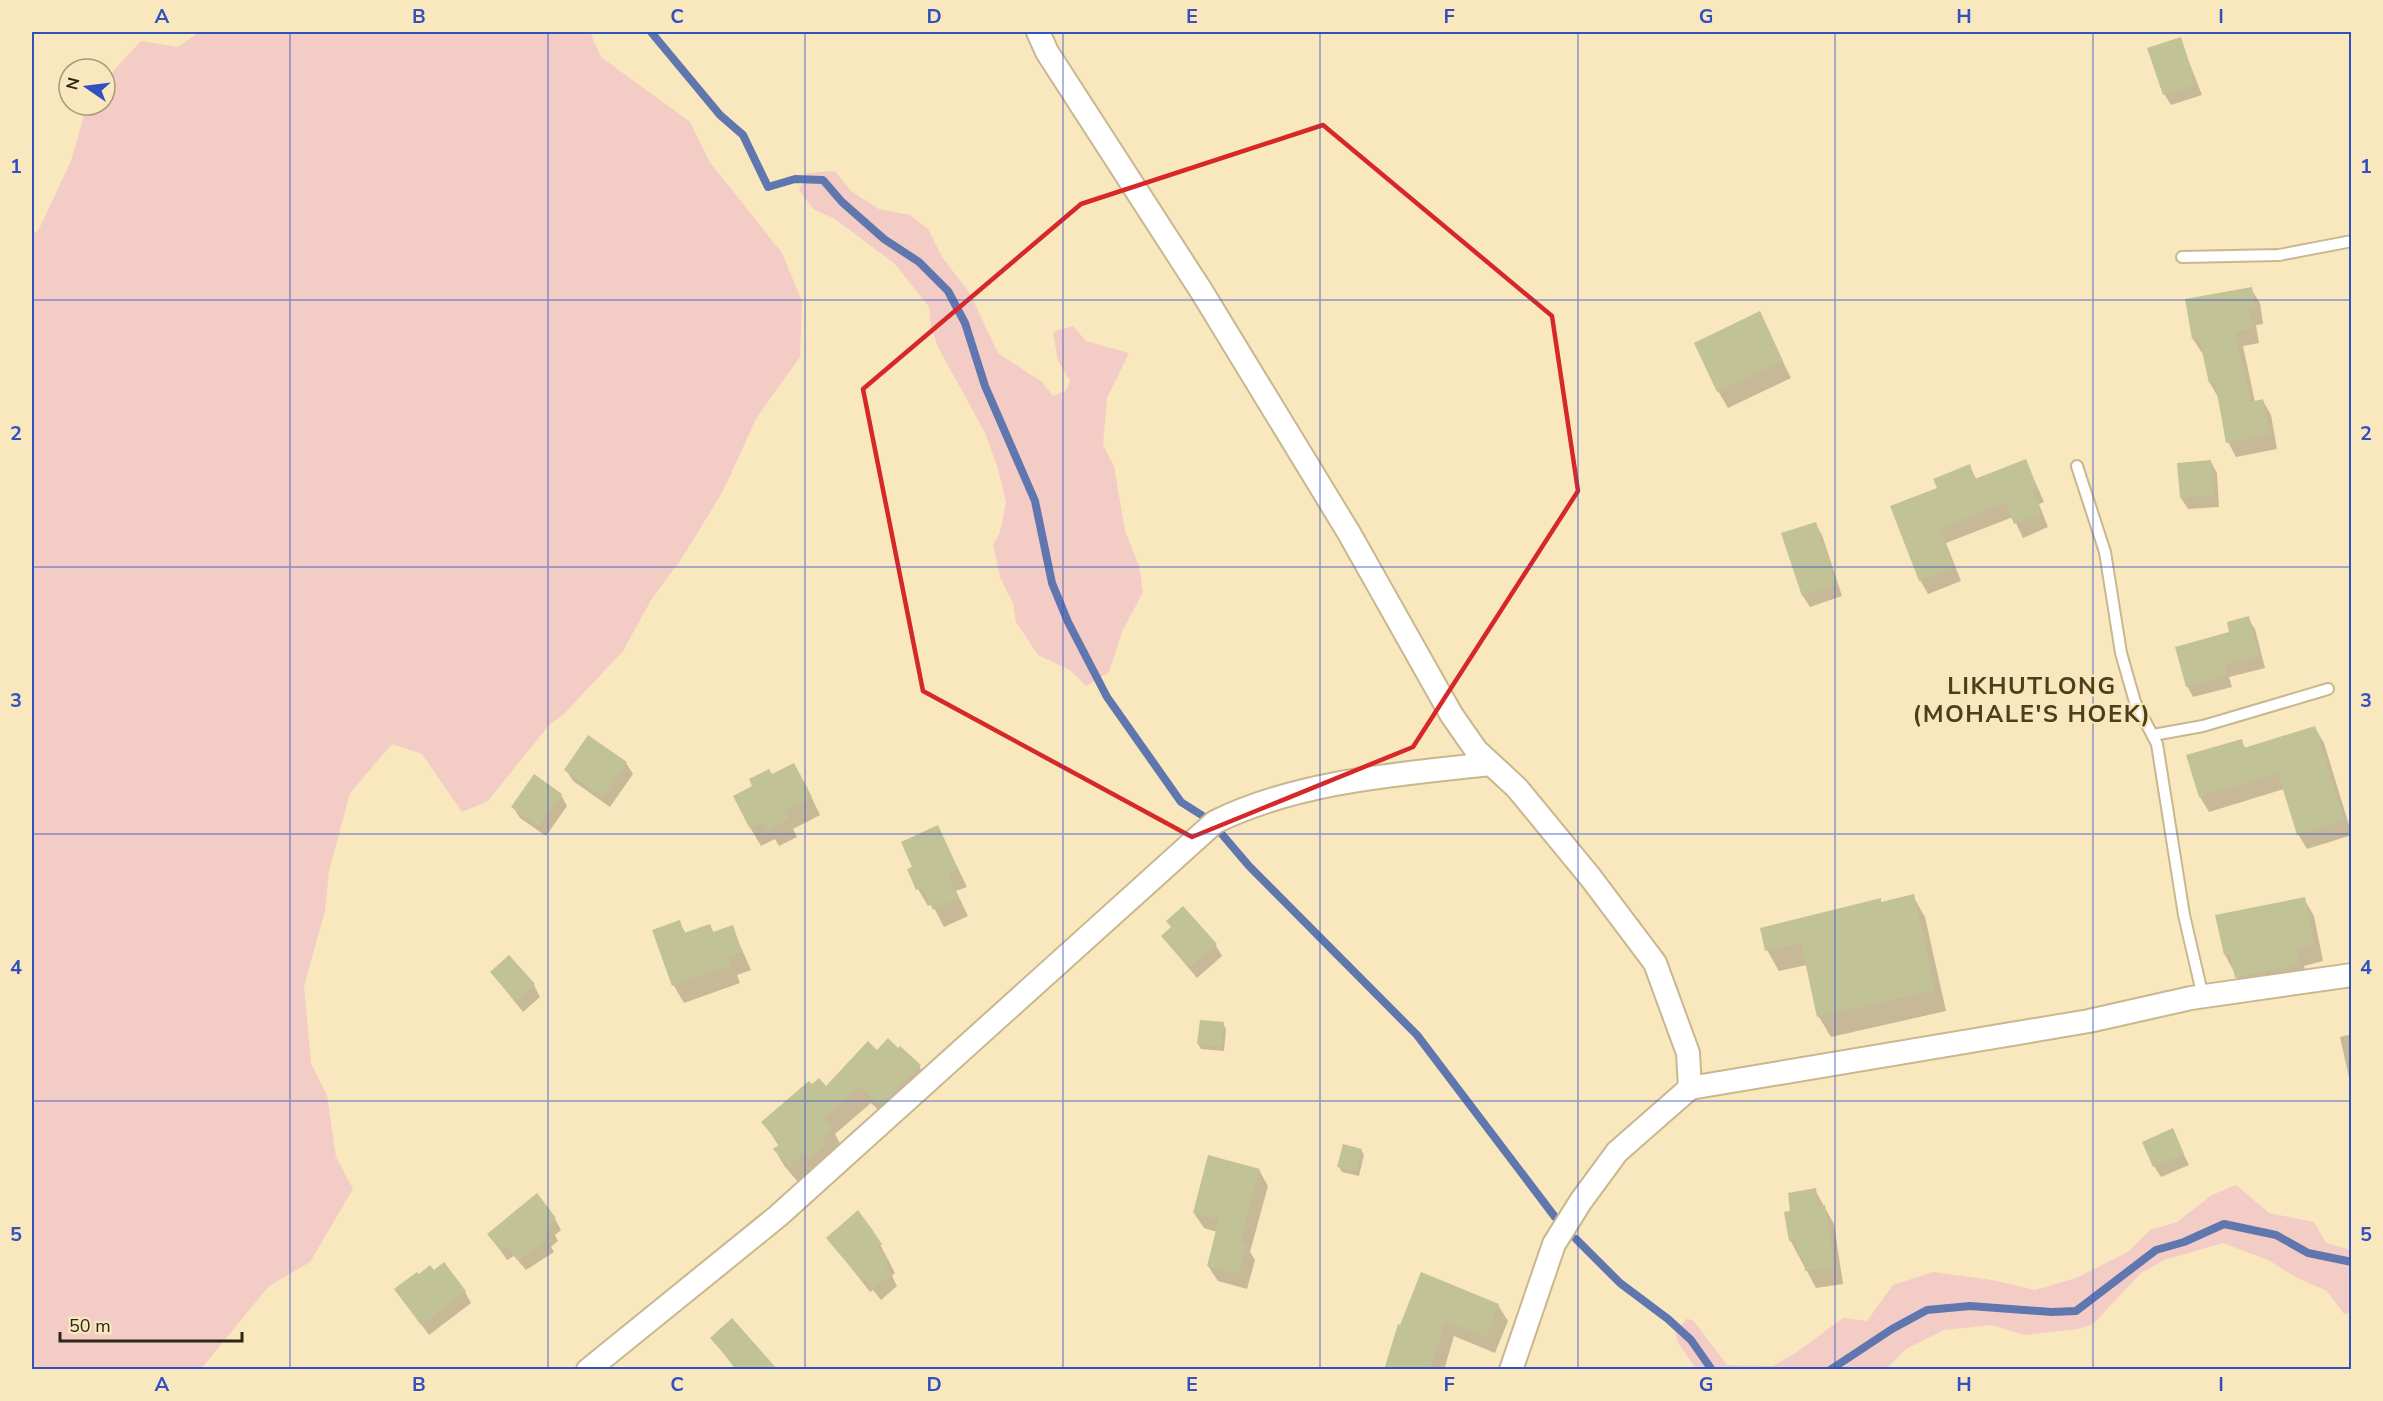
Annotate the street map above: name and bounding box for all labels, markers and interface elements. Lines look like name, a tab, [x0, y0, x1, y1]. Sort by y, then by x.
text: A	[155, 3, 170, 30]
text: B	[412, 3, 426, 30]
text: C	[670, 3, 684, 30]
text: D	[926, 3, 942, 30]
text: E	[1186, 3, 1198, 30]
text: F	[1443, 3, 1455, 30]
text: G	[1699, 3, 1713, 30]
text: H	[1956, 3, 1972, 30]
text: I	[2218, 3, 2224, 30]
north arrow	[57, 57, 117, 117]
text: N	[61, 75, 86, 92]
text: 1	[10, 153, 22, 180]
text: 1	[2360, 153, 2372, 180]
text: 2	[10, 420, 22, 447]
text: 2	[2360, 420, 2372, 447]
district label: LIKHUTLONG (MOHALE'S HOEK)	[1913, 670, 2151, 730]
text: 3	[10, 687, 22, 714]
text: 3	[2360, 687, 2372, 714]
text: 4	[10, 954, 22, 981]
text: 4	[2360, 954, 2372, 981]
text: 5	[10, 1221, 22, 1248]
text: 5	[2360, 1221, 2372, 1248]
scale bar	[60, 1305, 242, 1343]
text: 50 m	[69, 1314, 111, 1338]
text: A	[155, 1371, 170, 1398]
text: B	[412, 1371, 426, 1398]
text: C	[670, 1371, 684, 1398]
text: D	[926, 1371, 942, 1398]
text: E	[1186, 1371, 1198, 1398]
text: F	[1443, 1371, 1455, 1398]
text: G	[1699, 1371, 1713, 1398]
text: H	[1956, 1371, 1972, 1398]
text: I	[2218, 1371, 2224, 1398]

